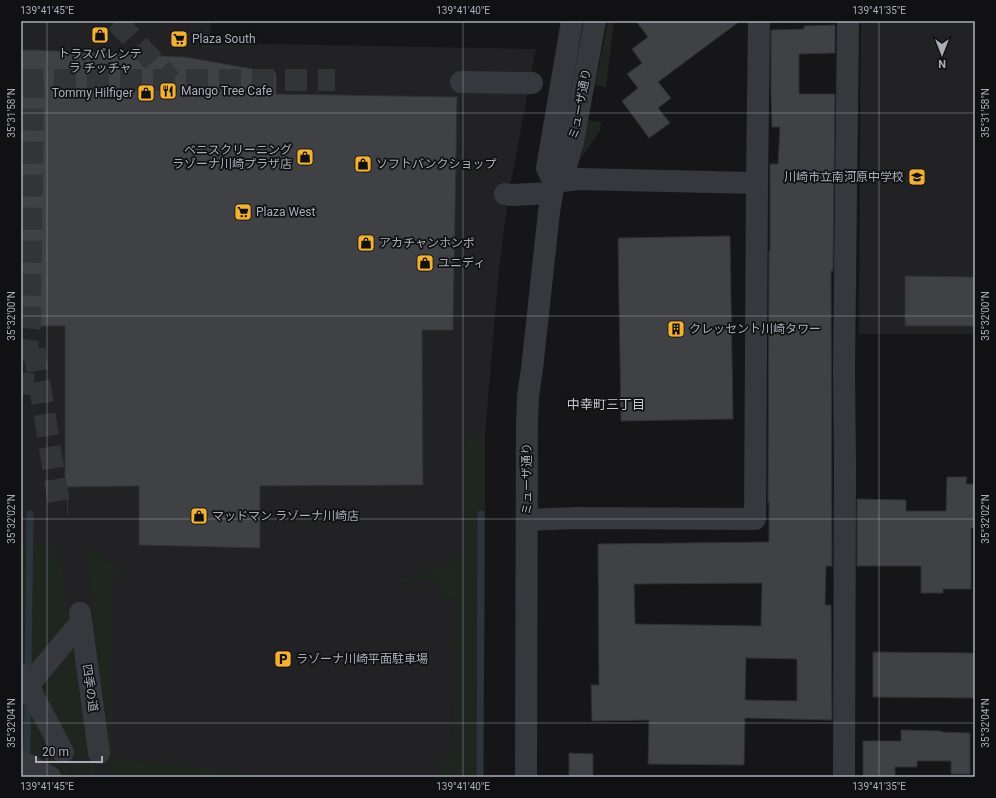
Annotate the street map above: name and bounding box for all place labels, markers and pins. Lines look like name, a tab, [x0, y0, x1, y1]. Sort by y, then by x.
shop icon: トラスパレンテ ラ チッチャ	[90, 25, 110, 45]
supermarket icon: Plaza South	[169, 29, 189, 49]
place label: Plaza South	[192, 32, 256, 46]
place label: トラスパレンテ ラ チッチャ	[58, 47, 142, 75]
restaurant icon: Mango Tree Cafe	[158, 81, 178, 101]
shop icon: Tommy Hilfiger	[136, 83, 156, 103]
place label: Mango Tree Cafe	[181, 84, 272, 98]
place label: Tommy Hilfiger	[52, 86, 133, 100]
place label: ベニスクリーニング ラゾーナ川崎プラザ店	[172, 143, 292, 171]
shop icon: ベニスクリーニング ラゾーナ川崎プラザ店	[295, 147, 315, 167]
shop icon: ソフトバンクショップ	[353, 154, 373, 174]
place label: ソフトバンクショップ	[376, 157, 497, 171]
school or university icon: 川崎市立南河原中学校	[907, 167, 927, 187]
place label: 川崎市立南河原中学校	[784, 170, 904, 184]
supermarket icon: Plaza West	[233, 202, 253, 222]
place label: Plaza West	[256, 205, 315, 219]
shop icon: アカチャンホンポ	[356, 233, 376, 253]
place label: アカチャンホンポ	[379, 236, 475, 250]
shop icon: ユニディ	[415, 253, 435, 273]
place label: ユニディ	[438, 256, 485, 270]
building icon: クレッセント川崎タワー	[666, 319, 686, 339]
place label: クレッセント川崎タワー	[689, 322, 821, 336]
shop icon: マッドマン ラゾーナ川崎店	[189, 506, 209, 526]
place label: マッドマン ラゾーナ川崎店	[212, 509, 359, 523]
parking icon: ラゾーナ川崎平面駐車場	[273, 649, 293, 669]
place label: ラゾーナ川崎平面駐車場	[296, 652, 428, 666]

